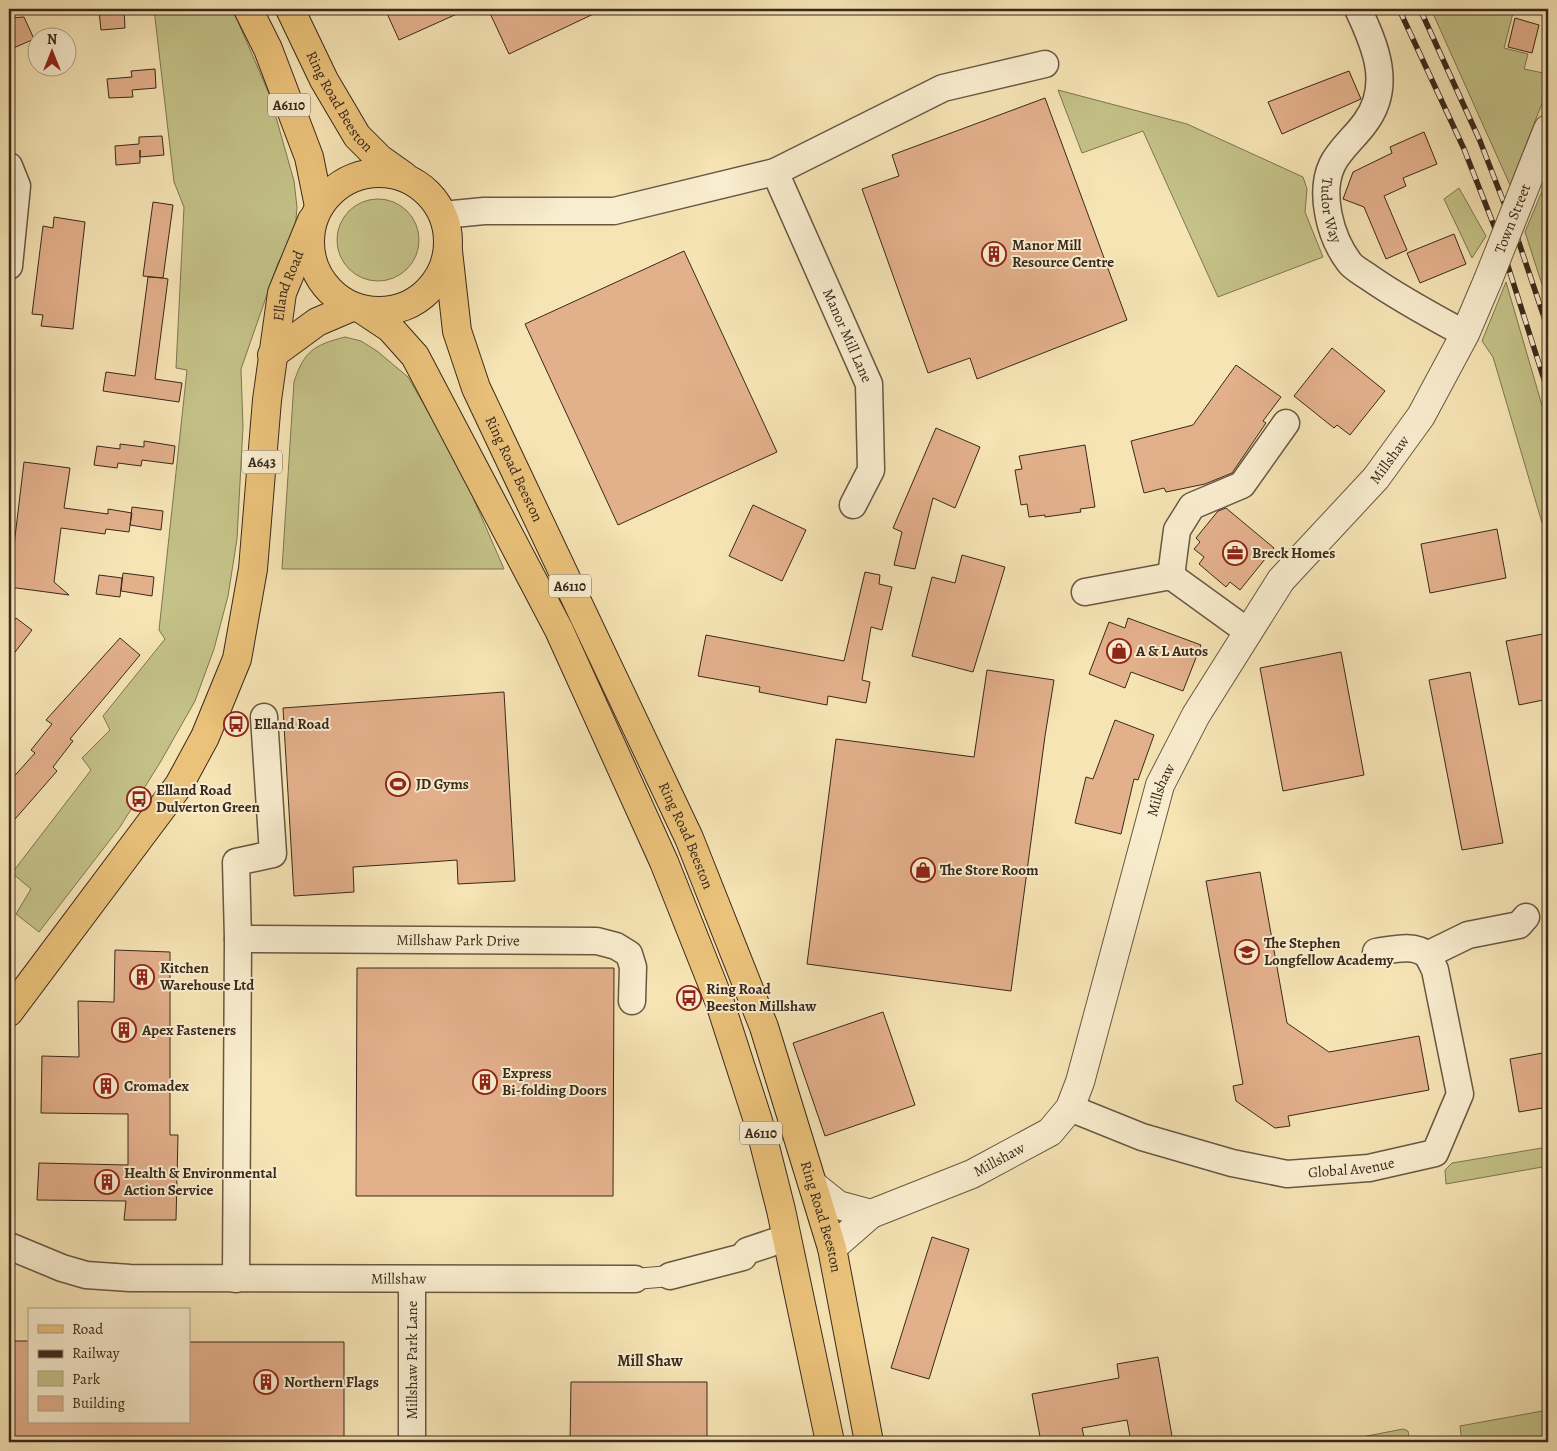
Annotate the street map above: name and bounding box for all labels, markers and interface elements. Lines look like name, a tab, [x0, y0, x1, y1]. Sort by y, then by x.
north arrow	[28, 28, 78, 78]
text: N	[47, 30, 57, 49]
street label: Ring Road Beeston	[301, 47, 377, 156]
road number: A6110	[268, 94, 310, 116]
street label: Tudor Way	[1316, 176, 1347, 247]
street label: Town Street	[1490, 181, 1535, 256]
place label: Manor Mill Resource Centre	[1012, 235, 1114, 272]
building icon: Manor Mill Resource Centre	[981, 241, 1007, 267]
street label: Elland Road	[268, 246, 309, 323]
street label: Manor Mill Lane	[818, 286, 877, 386]
street label: Ring Road Beeston	[481, 412, 548, 525]
street label: Millshaw	[1365, 431, 1414, 488]
road number: A643	[242, 451, 282, 474]
office icon: Breck Homes	[1222, 540, 1248, 566]
place label: Breck Homes	[1252, 543, 1335, 563]
road number: A6110	[549, 574, 591, 598]
shop icon: A & L Autos	[1106, 638, 1132, 664]
place label: A & L Autos	[1135, 641, 1208, 661]
bus stop icon: Elland Road	[223, 711, 249, 737]
place label: Elland Road	[254, 714, 330, 734]
street label: Millshaw	[1142, 760, 1180, 819]
sports icon: JD Gyms	[385, 771, 411, 797]
place label: JD Gyms	[416, 774, 469, 794]
street label: Ring Road Beeston	[654, 779, 718, 892]
place label: Elland Road Dulverton Green	[156, 780, 261, 817]
bus stop icon: Elland Road Dulverton Green	[126, 786, 152, 812]
shop icon: The Store Room	[910, 857, 936, 883]
place label: The Store Room	[940, 860, 1039, 880]
street label: Millshaw Park Drive	[396, 930, 520, 951]
place label: The Stephen Longfellow Academy	[1264, 933, 1395, 970]
school or university icon: The Stephen Longfellow Academy	[1234, 939, 1260, 965]
place label: Kitchen Warehouse Ltd	[159, 958, 255, 995]
building icon: Kitchen Warehouse Ltd	[129, 964, 155, 990]
place label: Ring Road Beeston Millshaw	[706, 979, 817, 1016]
bus stop icon: Ring Road Beeston Millshaw	[676, 985, 702, 1011]
building icon: Apex Fasteners	[111, 1017, 137, 1043]
place label: Apex Fasteners	[141, 1020, 236, 1040]
place label: Express Bi-folding Doors	[502, 1063, 607, 1100]
building icon: Express Bi-folding Doors	[472, 1069, 498, 1095]
building icon: Cromadex	[93, 1073, 119, 1099]
place label: Cromadex	[124, 1076, 189, 1096]
road number: A6110	[740, 1122, 782, 1144]
street label: Millshaw	[970, 1137, 1029, 1181]
street label: Global Avenue	[1307, 1152, 1397, 1182]
street label: Ring Road Beeston	[796, 1158, 846, 1274]
place label: Health & Environmental Action Service	[123, 1163, 277, 1200]
building icon: Health & Environmental Action Service	[94, 1169, 120, 1195]
street label: Millshaw	[371, 1268, 427, 1289]
street label: Millshaw Park Lane	[402, 1300, 422, 1420]
legend	[28, 1308, 190, 1424]
text: Road	[72, 1319, 104, 1339]
text: Railway	[72, 1343, 120, 1363]
district label: Mill Shaw	[617, 1350, 683, 1372]
text: Park	[72, 1369, 101, 1389]
building icon: Northern Flags	[253, 1369, 279, 1395]
place label: Northern Flags	[284, 1372, 379, 1392]
text: Building	[72, 1393, 125, 1413]

